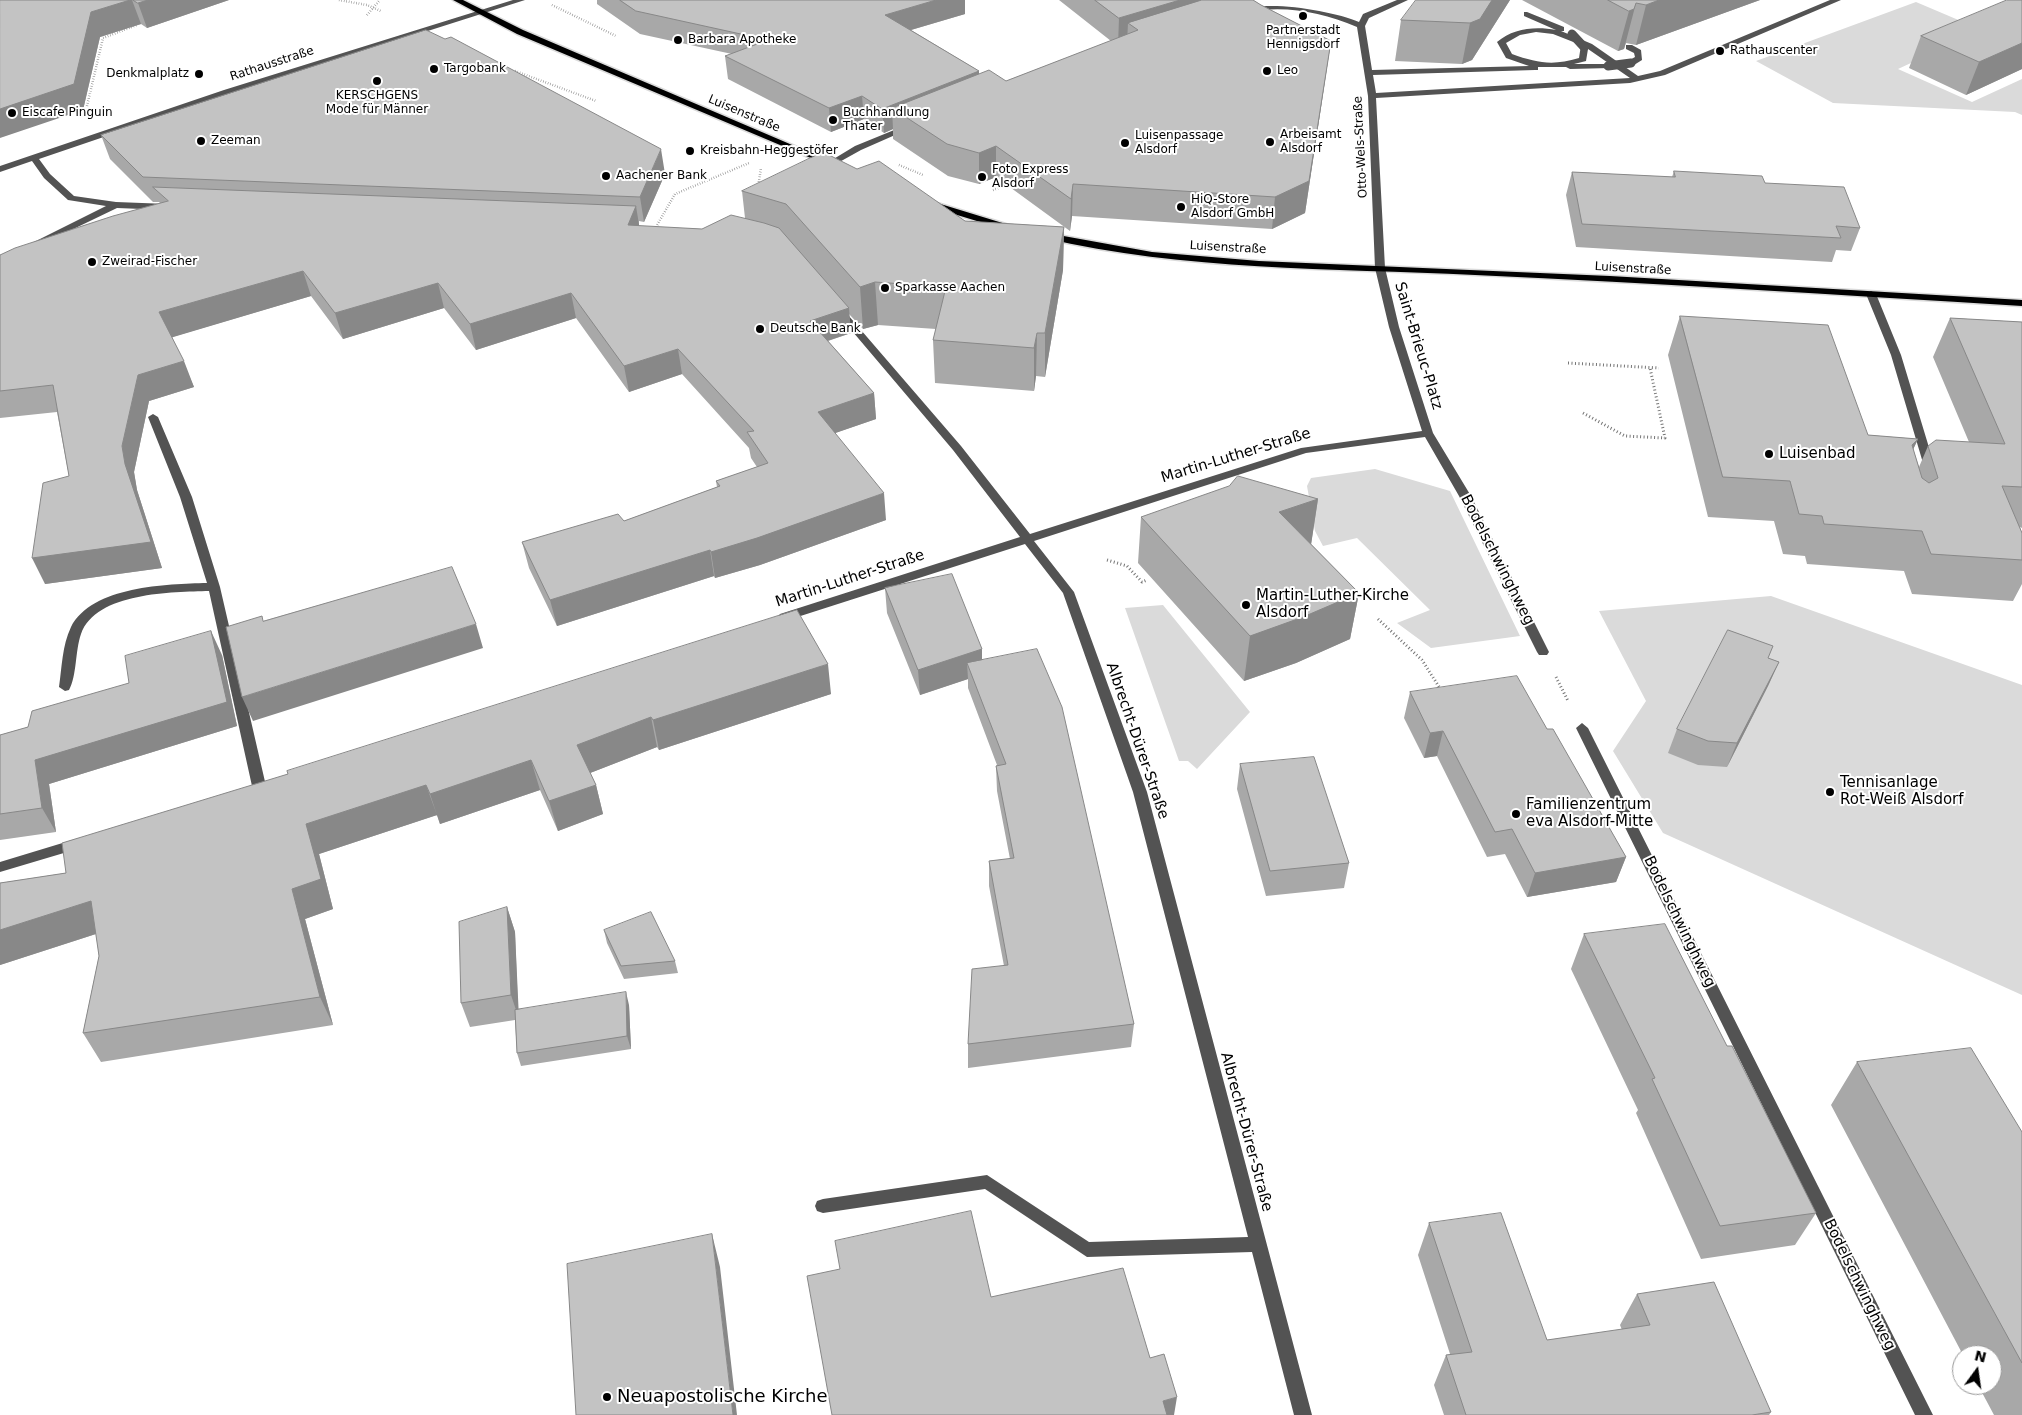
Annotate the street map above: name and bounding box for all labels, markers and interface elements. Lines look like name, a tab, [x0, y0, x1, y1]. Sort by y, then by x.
marker: Partnerstadt Hennigsdorf	[1297, 10, 1309, 22]
place label: Partnerstadt Hennigsdorf	[1266, 24, 1340, 52]
place label: Barbara Apotheke	[688, 33, 796, 47]
marker: Barbara Apotheke	[672, 34, 684, 46]
street label: Rathausstraße	[228, 44, 316, 84]
place label: Rathauscenter	[1730, 44, 1818, 58]
marker: Rathauscenter	[1714, 45, 1726, 57]
place label: Targobank	[444, 62, 506, 76]
marker: Targobank	[428, 63, 440, 75]
place label: Leo	[1277, 64, 1298, 78]
marker: Leo	[1261, 65, 1273, 77]
place label: Denkmalplatz	[106, 67, 189, 81]
marker: Denkmalplatz	[193, 68, 205, 80]
marker: KERSCHGENS Mode für Männer	[371, 75, 383, 87]
place label: KERSCHGENS Mode für Männer	[326, 89, 428, 117]
street label: Luisenstraße	[706, 92, 782, 136]
street label: Otto-Wels-Straße	[1351, 96, 1371, 198]
place label: Eiscafe Pinguin	[22, 106, 113, 120]
place label: Buchhandlung Thater	[843, 106, 929, 134]
marker: Eiscafe Pinguin	[6, 107, 18, 119]
marker: Buchhandlung Thater	[827, 114, 839, 126]
place label: Arbeisamt Alsdorf	[1280, 128, 1341, 156]
place label: Luisenpassage Alsdorf	[1135, 129, 1223, 157]
place label: Zeeman	[211, 134, 261, 148]
marker: Zeeman	[195, 135, 207, 147]
marker: Arbeisamt Alsdorf	[1264, 136, 1276, 148]
marker: Luisenpassage Alsdorf	[1119, 137, 1131, 149]
place label: Kreisbahn-Heggestöfer	[700, 144, 838, 158]
marker: Kreisbahn-Heggestöfer	[684, 145, 696, 157]
place label: Foto Express Alsdorf	[992, 163, 1069, 191]
place label: Aachener Bank	[616, 169, 707, 183]
marker: Aachener Bank	[600, 170, 612, 182]
marker: Foto Express Alsdorf	[976, 171, 988, 183]
place label: HiQ-Store Alsdorf GmbH	[1191, 193, 1274, 221]
marker: HiQ-Store Alsdorf GmbH	[1175, 201, 1187, 213]
street label: Luisenstraße	[1189, 239, 1267, 257]
place label: Zweirad-Fischer	[102, 255, 197, 269]
marker: Zweirad-Fischer	[86, 256, 98, 268]
street label: Luisenstraße	[1594, 260, 1672, 278]
street label: Saint-Brieuc-Platz	[1390, 280, 1446, 412]
place label: Sparkasse Aachen	[895, 281, 1005, 295]
marker: Sparkasse Aachen	[879, 282, 891, 294]
place label: Deutsche Bank	[770, 322, 861, 336]
marker: Deutsche Bank	[754, 323, 766, 335]
street label: Martin-Luther-Straße	[1159, 425, 1313, 487]
place label: Luisenbad	[1779, 445, 1856, 463]
marker: Luisenbad	[1763, 448, 1775, 460]
street label: Bodelschwinghweg	[1456, 492, 1538, 628]
street label: Martin-Luther-Straße	[773, 546, 927, 612]
place label: Martin-Luther-Kirche Alsdorf	[1256, 587, 1409, 622]
marker: Martin-Luther-Kirche Alsdorf	[1240, 599, 1252, 611]
street label: Albrecht-Dürer-Straße	[1102, 660, 1172, 822]
place label: Tennisanlage Rot-Weiß Alsdorf	[1840, 774, 1964, 809]
marker: Tennisanlage Rot-Weiß Alsdorf	[1824, 786, 1836, 798]
place label: Familienzentrum eva Alsdorf-Mitte	[1526, 796, 1653, 831]
marker: Familienzentrum eva Alsdorf-Mitte	[1510, 808, 1522, 820]
street label: Bodelschwinghweg	[1639, 853, 1719, 991]
street label: Albrecht-Dürer-Straße	[1216, 1050, 1276, 1214]
street label: Bodelschwinghweg	[1819, 1216, 1899, 1354]
north arrow	[1952, 1345, 2002, 1395]
text: N	[1973, 1347, 1988, 1366]
place label: Neuapostolische Kirche	[617, 1386, 828, 1408]
marker: Neuapostolische Kirche	[601, 1391, 613, 1403]

